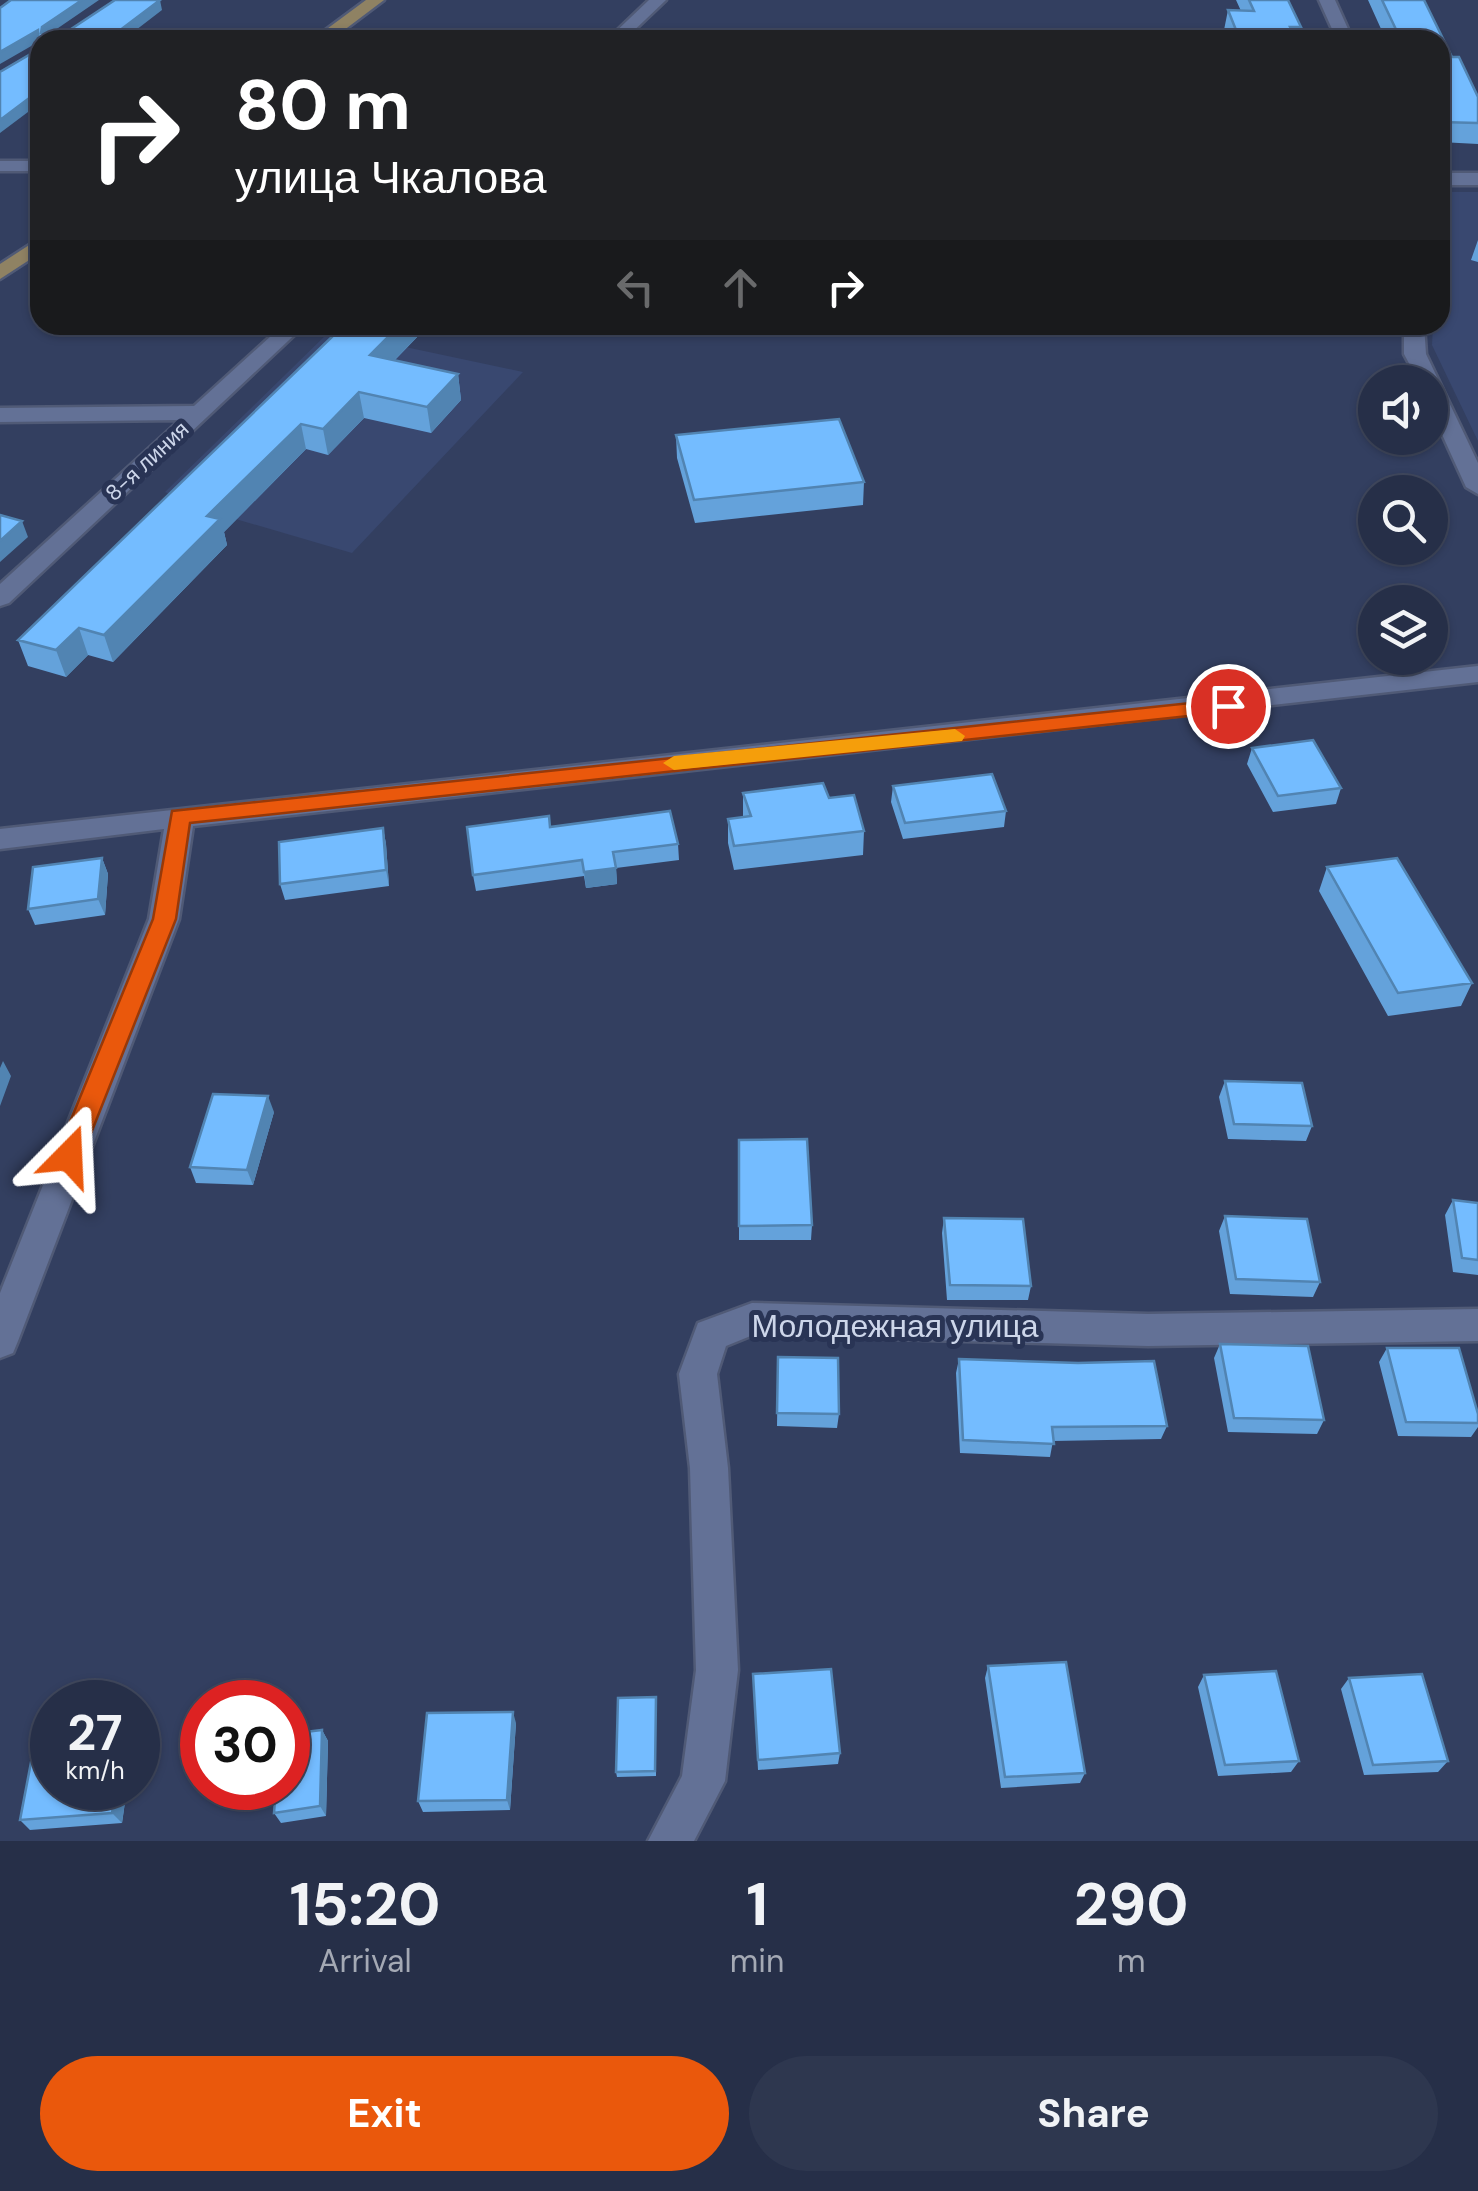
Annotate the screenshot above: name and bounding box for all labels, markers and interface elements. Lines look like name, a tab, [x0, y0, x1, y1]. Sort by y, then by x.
text: 80 m	[235, 60, 411, 151]
icon: right	[70, 70, 200, 200]
text: улица Чкалова	[235, 148, 547, 207]
icon: left	[608, 260, 663, 315]
icon: ahead	[713, 260, 768, 315]
icon: right	[818, 260, 873, 315]
map controls	[1358, 365, 1448, 675]
button: sound	[1358, 365, 1448, 455]
street label: 8-я линия	[99, 415, 195, 507]
button: search	[1358, 475, 1448, 565]
button: layers	[1358, 585, 1448, 675]
pin	[1186, 664, 1271, 749]
icon: arrive	[1201, 679, 1256, 734]
position arrow	[17, 1104, 121, 1208]
street label: Молодежная улица	[751, 1305, 1039, 1347]
speed limit sign: 30	[180, 1680, 310, 1810]
text: 27	[67, 1700, 123, 1766]
text: km/h	[65, 1754, 125, 1787]
text: 15:20	[289, 1865, 440, 1944]
text: 1	[746, 1865, 768, 1944]
text: 290	[1074, 1865, 1189, 1944]
text: Arrival	[318, 1940, 412, 1982]
text: min	[730, 1940, 784, 1982]
text: m	[1117, 1940, 1145, 1982]
button: Exit	[40, 2056, 729, 2171]
button: Share	[749, 2056, 1438, 2171]

